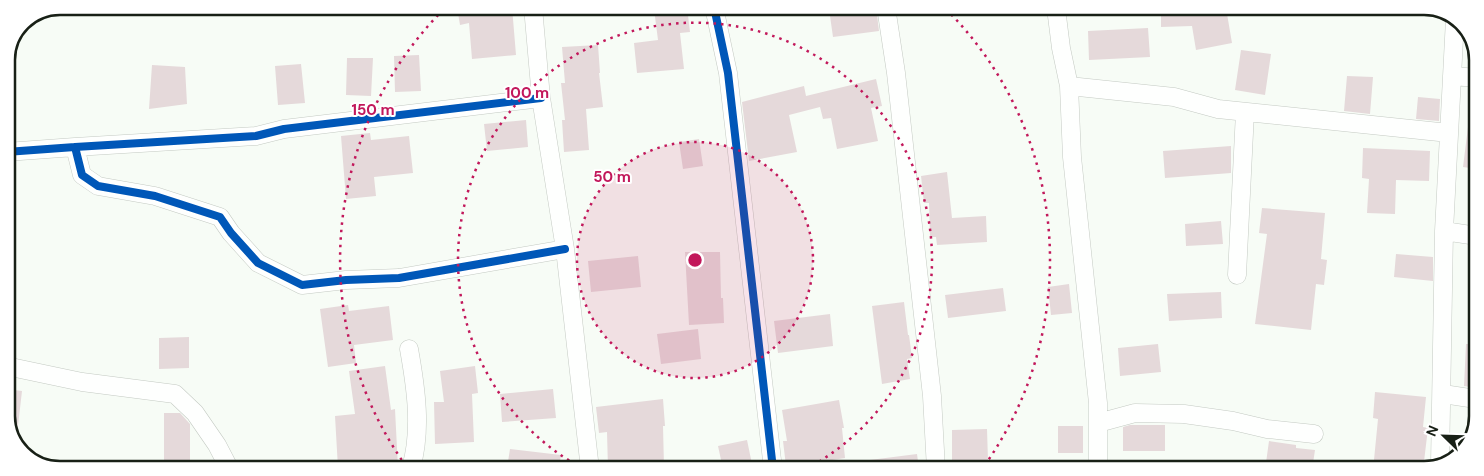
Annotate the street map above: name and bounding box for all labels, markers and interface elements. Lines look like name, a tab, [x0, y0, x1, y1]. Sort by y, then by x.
text: 100 m	[505, 83, 549, 103]
text: 150 m	[352, 100, 395, 120]
text: 50 m	[593, 167, 631, 187]
centre of rings	[686, 251, 704, 269]
north arrow	[1419, 411, 1469, 461]
text: N	[1422, 423, 1442, 439]

